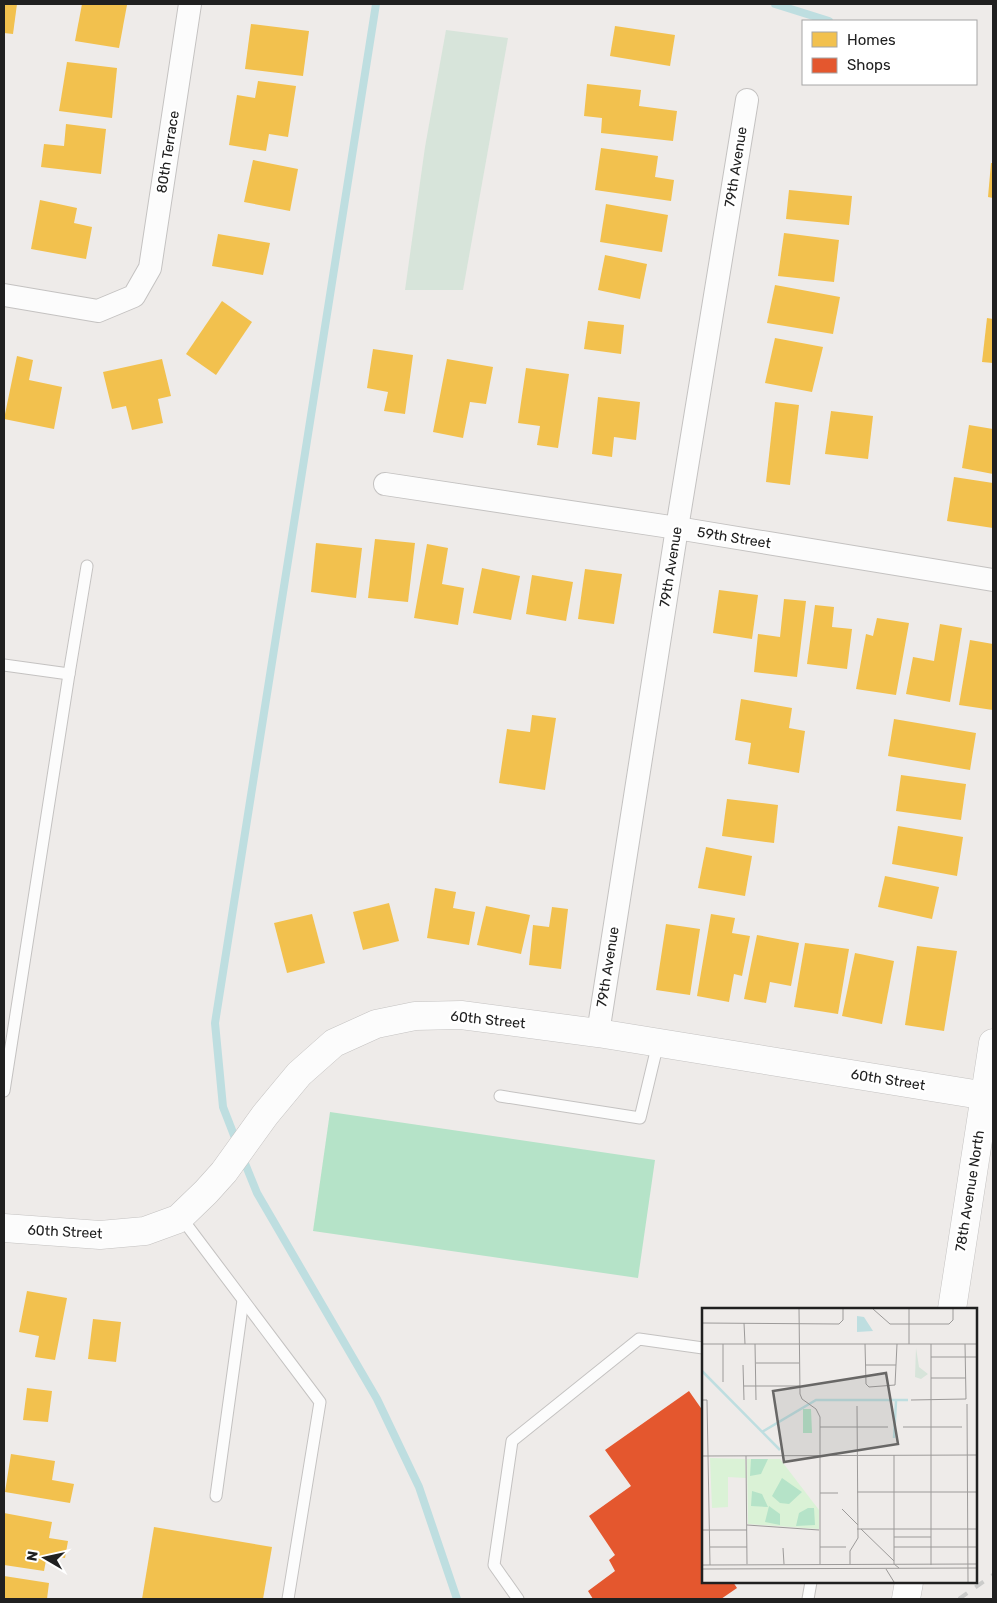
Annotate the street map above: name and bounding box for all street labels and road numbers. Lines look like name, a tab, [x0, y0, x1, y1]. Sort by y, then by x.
street label: 80th Terrace	[153, 109, 183, 194]
street label: 79th Avenue	[721, 125, 751, 209]
street label: 59th Street	[696, 524, 773, 552]
street label: 79th Avenue	[656, 525, 686, 609]
street label: 79th Avenue	[593, 925, 623, 1009]
street label: 60th Street	[450, 1008, 527, 1032]
street label: 60th Street	[850, 1066, 927, 1094]
street label: 78th Avenue North	[952, 1129, 988, 1253]
street label: 60th Street	[27, 1222, 104, 1242]

